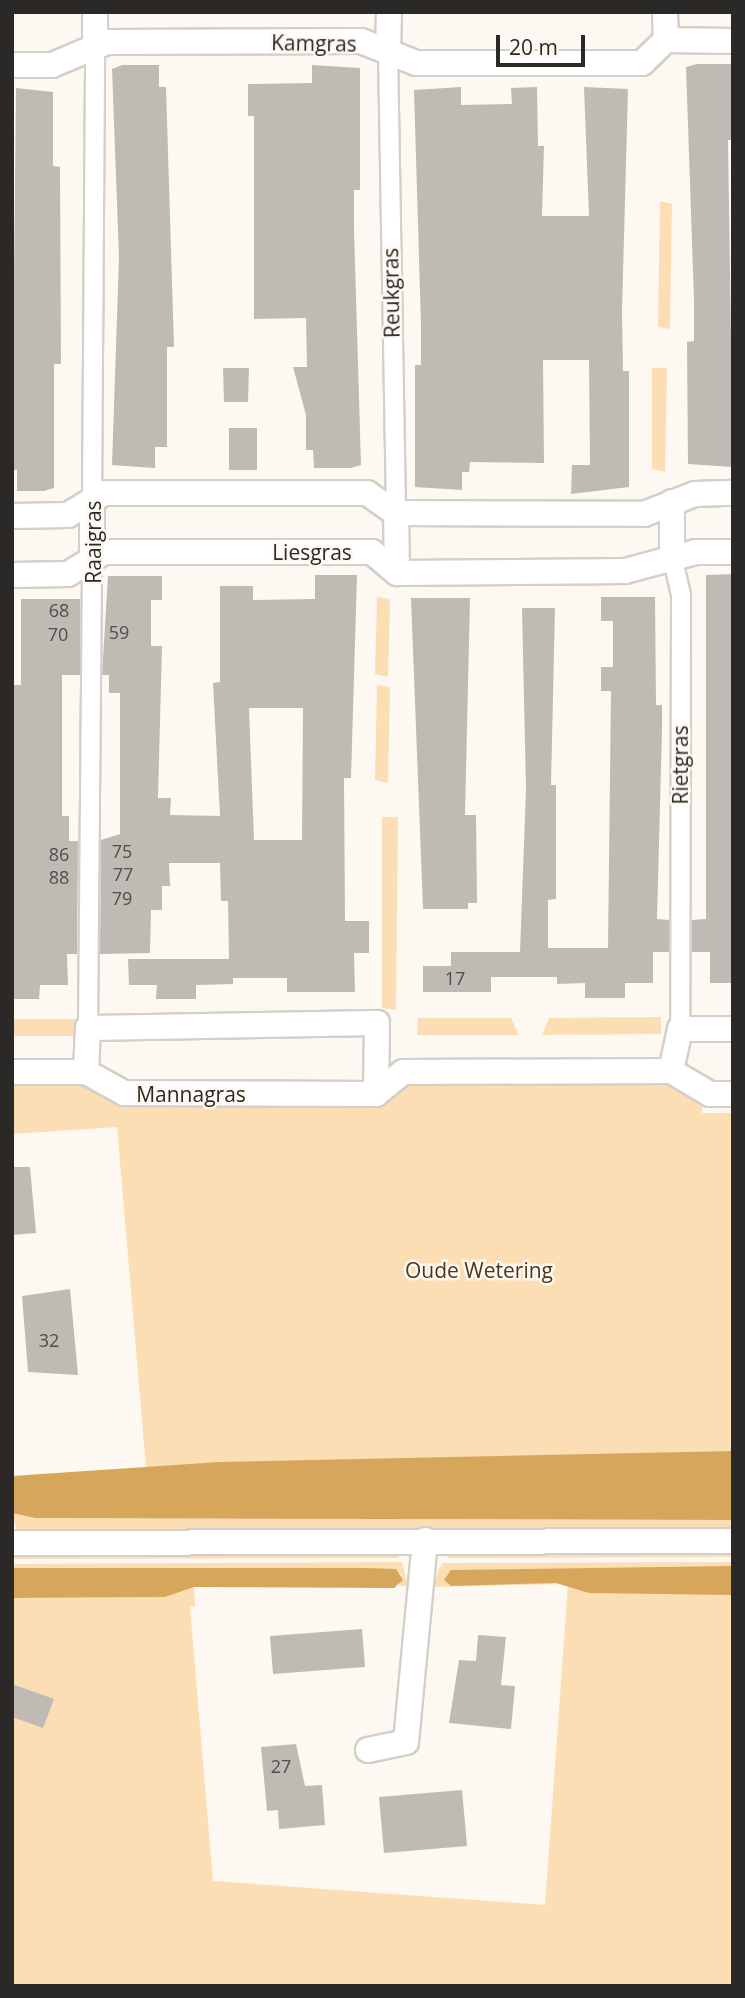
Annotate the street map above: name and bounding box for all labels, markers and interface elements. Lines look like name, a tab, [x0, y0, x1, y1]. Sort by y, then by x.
scale bar	[500, 21, 589, 65]
street label: Kamgras	[271, 30, 357, 56]
text: 20 m	[509, 33, 558, 61]
street label: Reukgras	[378, 248, 404, 338]
street label: Raaigras	[80, 500, 106, 584]
street label: Liesgras	[272, 539, 352, 565]
house number: 68	[49, 599, 69, 621]
house number: 59	[109, 621, 129, 643]
house number: 70	[48, 623, 68, 645]
street label: Rietgras	[667, 725, 693, 805]
house number: 75	[112, 840, 132, 862]
house number: 86	[49, 843, 69, 865]
house number: 77	[113, 863, 133, 885]
house number: 88	[49, 866, 69, 888]
house number: 79	[112, 887, 132, 909]
house number: 17	[445, 967, 465, 989]
street label: Mannagras	[136, 1081, 246, 1107]
park label: Oude Wetering	[405, 1257, 553, 1283]
house number: 32	[39, 1329, 59, 1351]
house number: 27	[271, 1755, 291, 1777]

